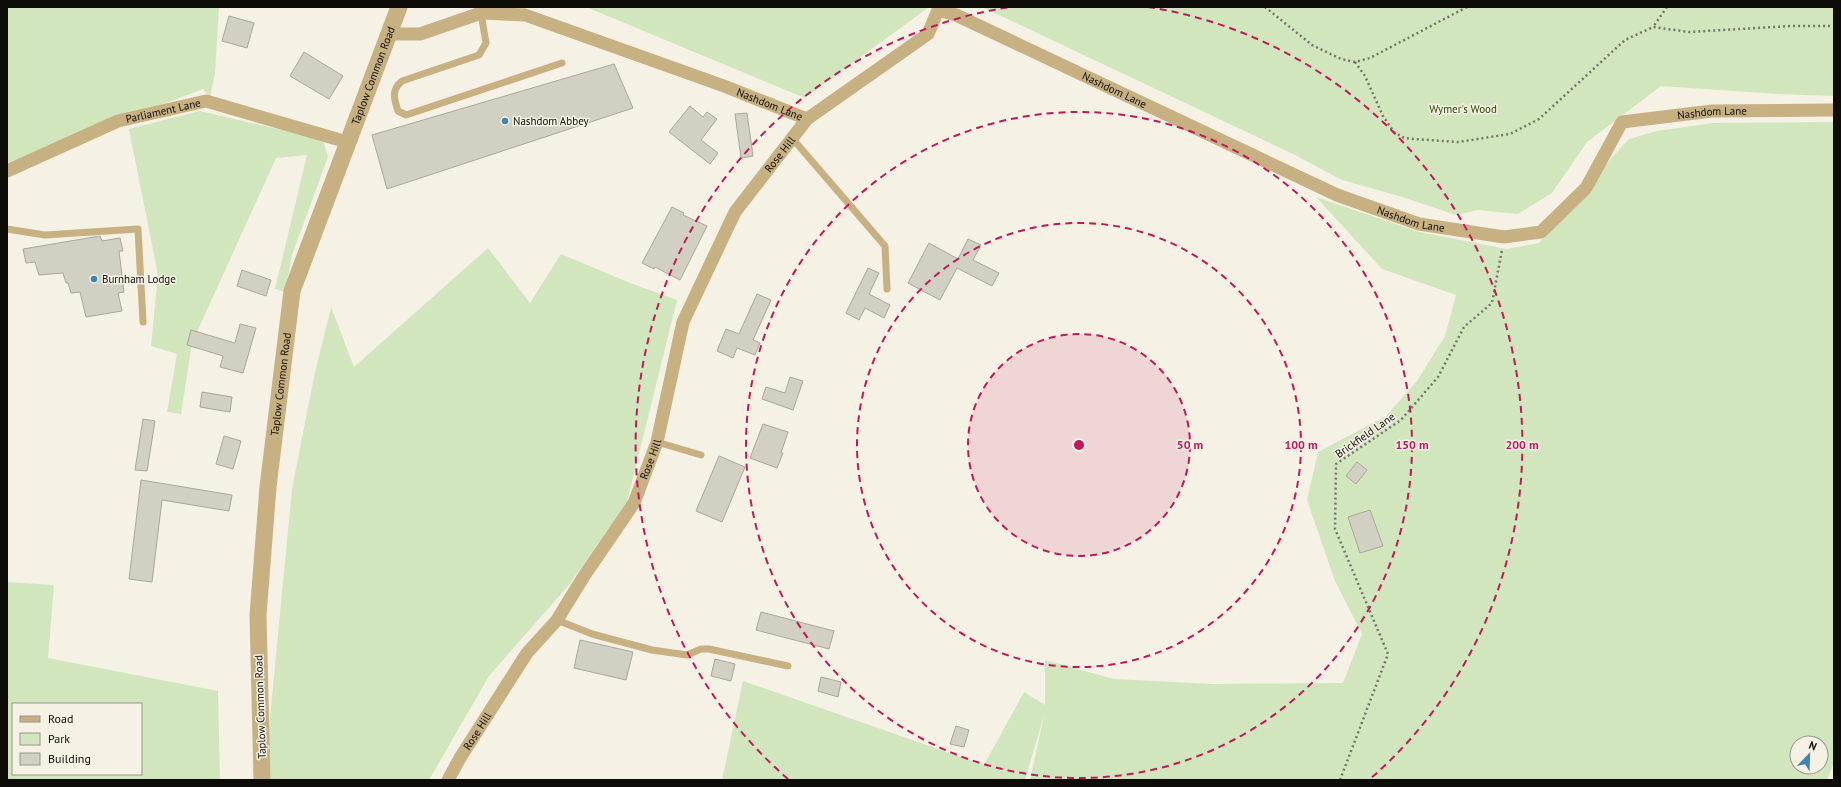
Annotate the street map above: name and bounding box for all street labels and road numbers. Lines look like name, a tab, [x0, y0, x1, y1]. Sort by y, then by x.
street label: Taplow Common Road	[348, 24, 398, 127]
street label: Nashdom Lane	[1080, 69, 1149, 111]
street label: Nashdom Lane	[735, 85, 805, 124]
street label: Parliament Lane	[124, 95, 202, 126]
street label: Nashdom Lane	[1676, 104, 1747, 122]
street label: Rose Hill	[761, 133, 799, 175]
street label: Nashdom Lane	[1375, 203, 1446, 235]
street label: Taplow Common Road	[267, 332, 294, 437]
street label: Brickfield Lane	[1333, 409, 1398, 461]
street label: Rose Hill	[637, 437, 665, 481]
street label: Taplow Common Road	[251, 655, 269, 759]
street label: Rose Hill	[460, 709, 495, 753]

